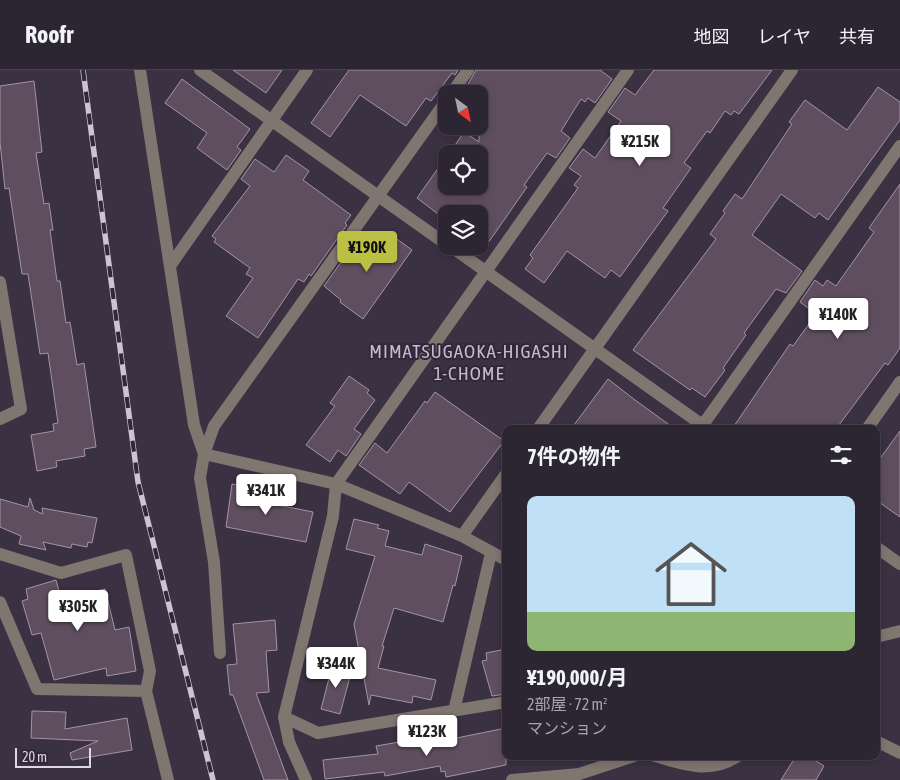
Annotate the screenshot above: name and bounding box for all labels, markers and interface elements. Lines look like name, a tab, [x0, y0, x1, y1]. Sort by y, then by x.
text: Roofr	[25, 21, 73, 48]
text: 地図	[694, 26, 730, 47]
text: レイヤ	[758, 26, 811, 47]
text: 共有	[839, 26, 875, 47]
north arrow	[438, 85, 488, 135]
map controls	[438, 85, 488, 255]
pin: ¥215K	[605, 124, 675, 167]
text: ¥215K	[621, 132, 659, 150]
button: locate	[438, 145, 488, 195]
button: layers	[438, 205, 488, 255]
pin: ¥190K	[332, 230, 402, 273]
text: ¥190K	[348, 238, 386, 256]
pin: ¥140K	[803, 298, 873, 340]
text: ¥140K	[819, 305, 857, 323]
district label: MIMATSUGAOKA-HIGASHI 1-CHOME	[369, 340, 569, 384]
icon: filters	[827, 441, 855, 469]
text: 7件の物件	[527, 444, 621, 468]
pin: ¥341K	[231, 474, 301, 516]
text: ¥341K	[247, 481, 285, 499]
icon: home	[646, 529, 736, 619]
pin: ¥305K	[43, 590, 113, 632]
text: ¥305K	[59, 597, 97, 615]
pin: ¥344K	[301, 646, 371, 689]
text: ¥344K	[317, 654, 355, 672]
text: ¥190,000/月	[527, 665, 627, 689]
text: 2部屋 · 72 m²	[527, 695, 608, 713]
pin: ¥123K	[392, 714, 462, 757]
text: マンション	[527, 719, 607, 737]
text: ¥123K	[408, 722, 446, 740]
scale bar	[15, 745, 91, 768]
text: 20 m	[22, 749, 47, 765]

